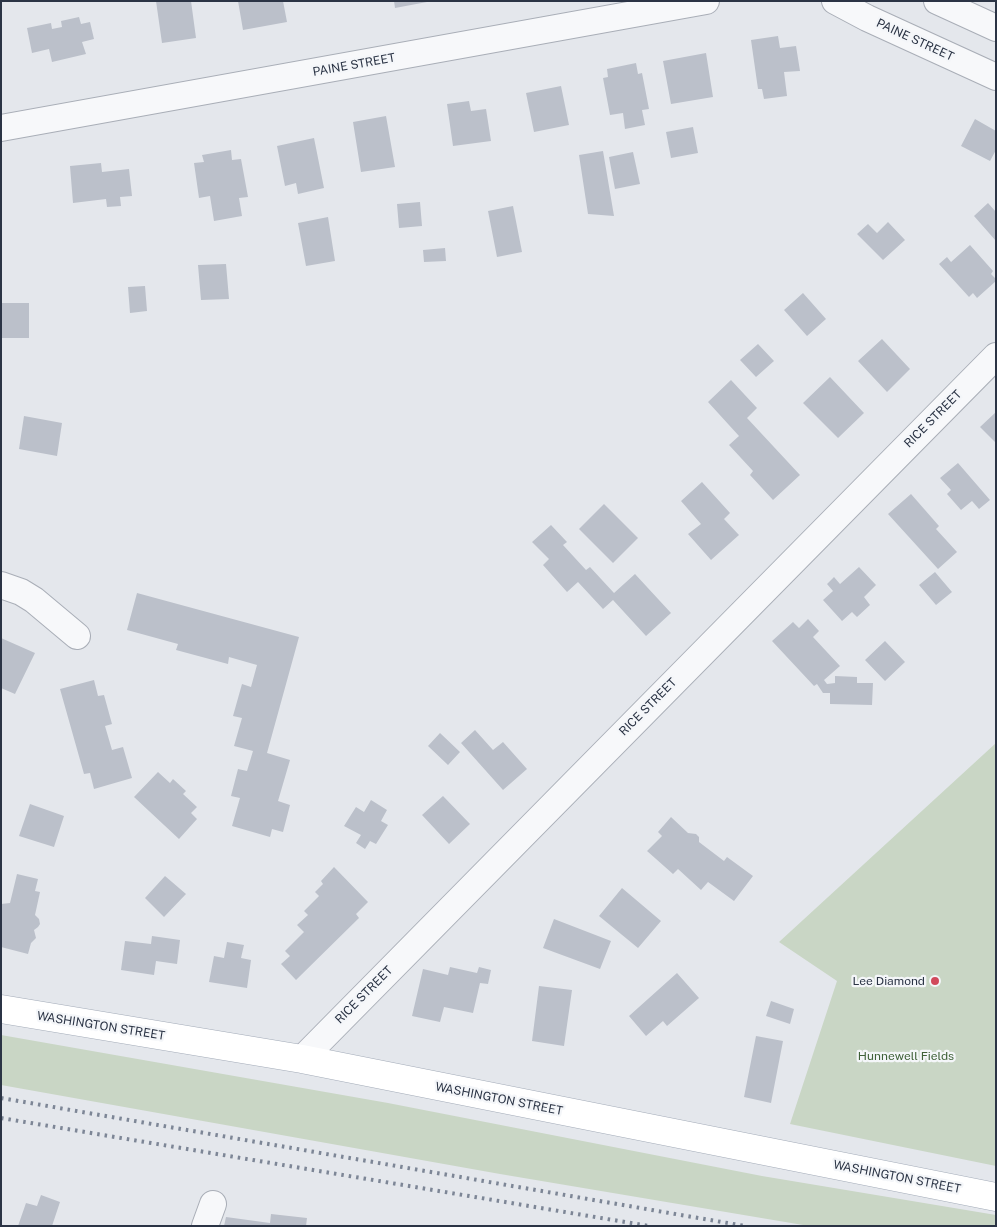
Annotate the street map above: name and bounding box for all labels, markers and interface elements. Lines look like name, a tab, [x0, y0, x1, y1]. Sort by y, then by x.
street label: PAINE STREET	[874, 16, 956, 64]
street label: PAINE STREET	[312, 51, 396, 79]
street label: RICE STREET	[901, 387, 965, 451]
street label: RICE STREET	[616, 675, 680, 739]
street label: RICE STREET	[332, 963, 396, 1027]
place label: Lee Diamond	[853, 974, 925, 988]
marker: Lee Diamond	[929, 975, 941, 987]
street label: WASHINGTON STREET	[36, 1009, 166, 1043]
park label: Hunnewell Fields	[858, 1049, 954, 1063]
street label: WASHINGTON STREET	[434, 1080, 564, 1118]
street label: WASHINGTON STREET	[832, 1158, 962, 1196]

